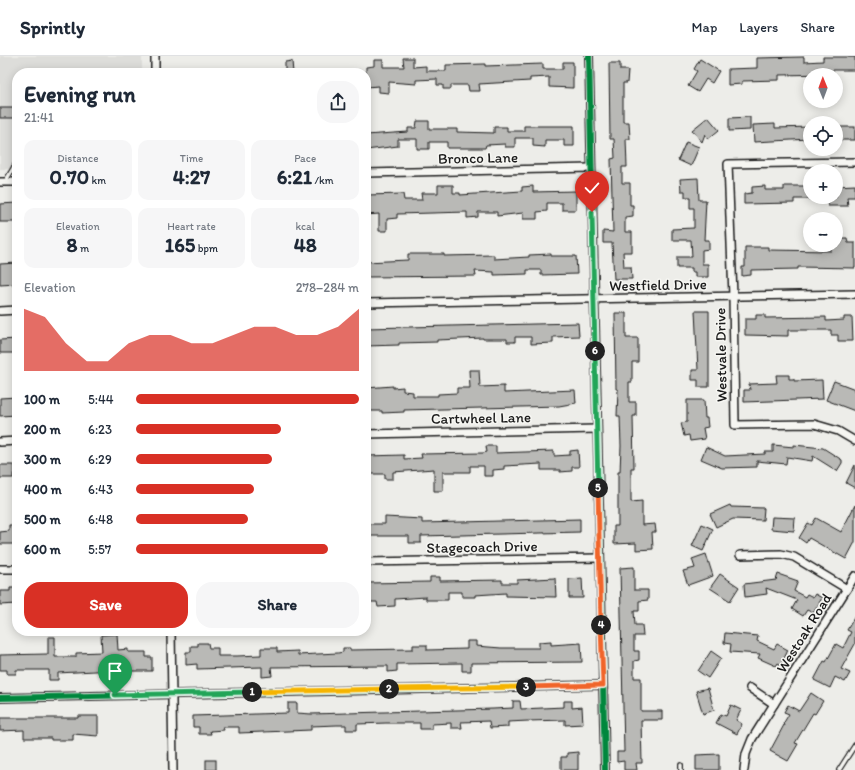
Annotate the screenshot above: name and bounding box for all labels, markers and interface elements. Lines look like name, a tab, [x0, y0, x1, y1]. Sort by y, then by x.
text: Sprintly	[20, 16, 85, 39]
text: Map	[692, 19, 717, 36]
text: Layers	[739, 19, 778, 36]
text: Share	[800, 19, 835, 36]
north arrow	[803, 68, 843, 108]
map controls	[803, 68, 843, 252]
text: Evening run	[24, 81, 136, 108]
button: share	[317, 81, 359, 123]
text: 21:41	[24, 110, 54, 125]
button: locate	[803, 116, 843, 156]
street label: Bronco Lane	[438, 148, 518, 168]
text: Distance	[57, 152, 98, 165]
text: Time	[180, 152, 203, 165]
text: Pace	[294, 152, 316, 165]
button: +	[803, 164, 843, 204]
text: 0.70	[50, 165, 89, 189]
text: 4:27	[173, 165, 210, 189]
text: 6:21	[277, 165, 312, 189]
pin	[575, 171, 609, 212]
text: km	[89, 174, 106, 187]
text: /km	[312, 174, 334, 187]
icon: check	[581, 177, 603, 199]
button: −	[803, 212, 843, 252]
text: Elevation	[56, 220, 100, 233]
text: Heart rate	[167, 220, 216, 233]
text: kcal	[295, 220, 315, 233]
text: 8	[66, 233, 77, 257]
text: 165	[165, 233, 195, 257]
text: 48	[294, 233, 317, 257]
text: m	[77, 242, 89, 255]
text: bpm	[195, 242, 218, 255]
street label: Westfield Drive	[609, 275, 707, 295]
text: Elevation	[24, 280, 76, 295]
text: 278–284 m	[296, 280, 359, 295]
street label: Westvale Drive	[711, 308, 731, 402]
pin: 6	[585, 341, 605, 361]
text: 6	[592, 344, 598, 357]
text: 100 m	[24, 392, 60, 407]
text: 5:44	[88, 392, 114, 407]
street label: Cartwheel Lane	[431, 408, 531, 428]
text: 200 m	[24, 422, 61, 437]
text: 6:23	[88, 422, 112, 437]
text: 300 m	[24, 452, 61, 467]
text: 6:29	[88, 452, 112, 467]
pin: 5	[588, 478, 608, 498]
text: 5	[595, 481, 601, 494]
text: 400 m	[24, 482, 62, 497]
text: 6:43	[88, 482, 113, 497]
text: 500 m	[24, 512, 61, 527]
text: 6:48	[88, 512, 113, 527]
street label: Stagecoach Drive	[426, 537, 538, 557]
text: 600 m	[24, 542, 61, 557]
text: 5:57	[88, 542, 111, 557]
button: Save	[24, 582, 188, 628]
button: Share	[196, 582, 359, 628]
street label: Westoak Road	[772, 589, 836, 676]
pin: 4	[591, 615, 611, 635]
text: 4	[598, 618, 604, 631]
pin	[98, 654, 132, 695]
icon: arrive	[104, 660, 126, 682]
pin: 3	[516, 677, 536, 697]
pin: 2	[379, 679, 399, 699]
text: 3	[523, 680, 529, 693]
pin: 1	[242, 682, 262, 702]
text: 2	[386, 682, 392, 695]
text: 1	[249, 685, 255, 698]

